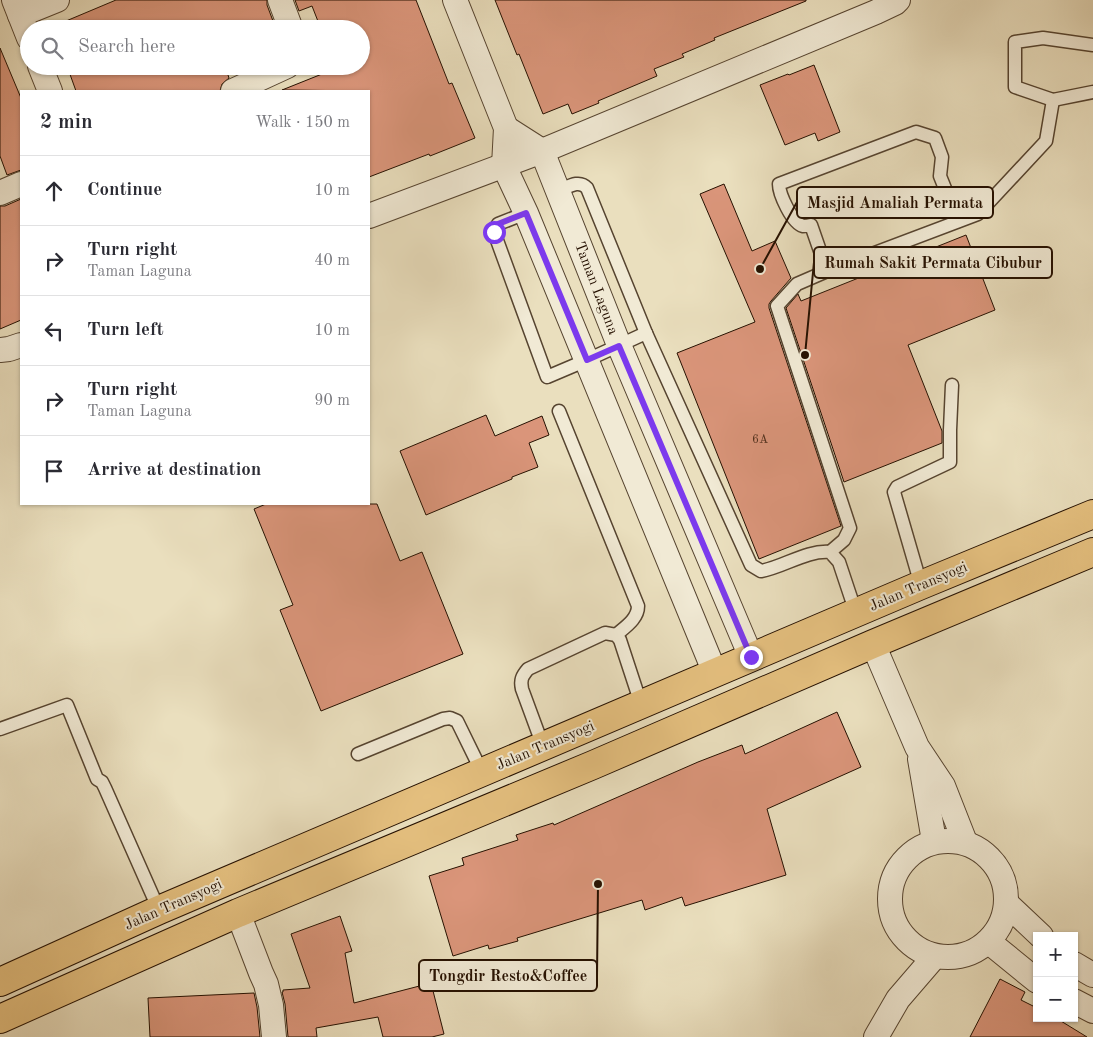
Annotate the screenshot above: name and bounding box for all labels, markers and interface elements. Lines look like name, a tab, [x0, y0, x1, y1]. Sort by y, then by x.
search box	[20, 20, 370, 75]
icon: search	[38, 34, 66, 62]
text: Search here	[78, 38, 175, 57]
text: 2 min	[40, 112, 93, 133]
text: Walk · 150 m	[255, 115, 350, 131]
icon: ahead	[40, 177, 68, 205]
text: Continue	[87, 181, 162, 200]
text: 10 m	[314, 183, 350, 199]
callout: Masjid Amaliah Permata	[797, 187, 993, 218]
text: Masjid Amaliah Permata	[807, 196, 983, 212]
route start	[483, 221, 506, 244]
street label: Taman Laguna	[571, 240, 620, 338]
text: Turn right	[87, 241, 177, 260]
icon: right	[40, 247, 68, 275]
callout: Rumah Sakit Permata Cibubur	[814, 247, 1052, 278]
text: 40 m	[314, 253, 350, 269]
text: Rumah Sakit Permata Cibubur	[824, 256, 1042, 272]
text: Taman Laguna	[87, 264, 192, 280]
icon: left	[40, 317, 68, 345]
text: Turn left	[87, 321, 164, 340]
text: 10 m	[314, 323, 350, 339]
text: Turn right	[87, 381, 177, 400]
icon: right	[40, 387, 68, 415]
text: 90 m	[314, 393, 350, 409]
text: Taman Laguna	[87, 404, 192, 420]
house number: 6A	[752, 434, 768, 446]
icon: arrive	[40, 457, 68, 485]
text: Arrive at destination	[87, 461, 261, 480]
street label: Jalan Transyogi	[867, 560, 970, 615]
route end	[740, 646, 763, 669]
street label: Jalan Transyogi	[494, 719, 597, 774]
street label: Jalan Transyogi	[123, 877, 225, 934]
map controls	[1033, 932, 1078, 1022]
button: +	[1033, 932, 1078, 977]
callout: Tongdir Resto&Coffee	[419, 960, 597, 991]
text: Tongdir Resto&Coffee	[429, 969, 587, 985]
button: −	[1033, 977, 1078, 1022]

